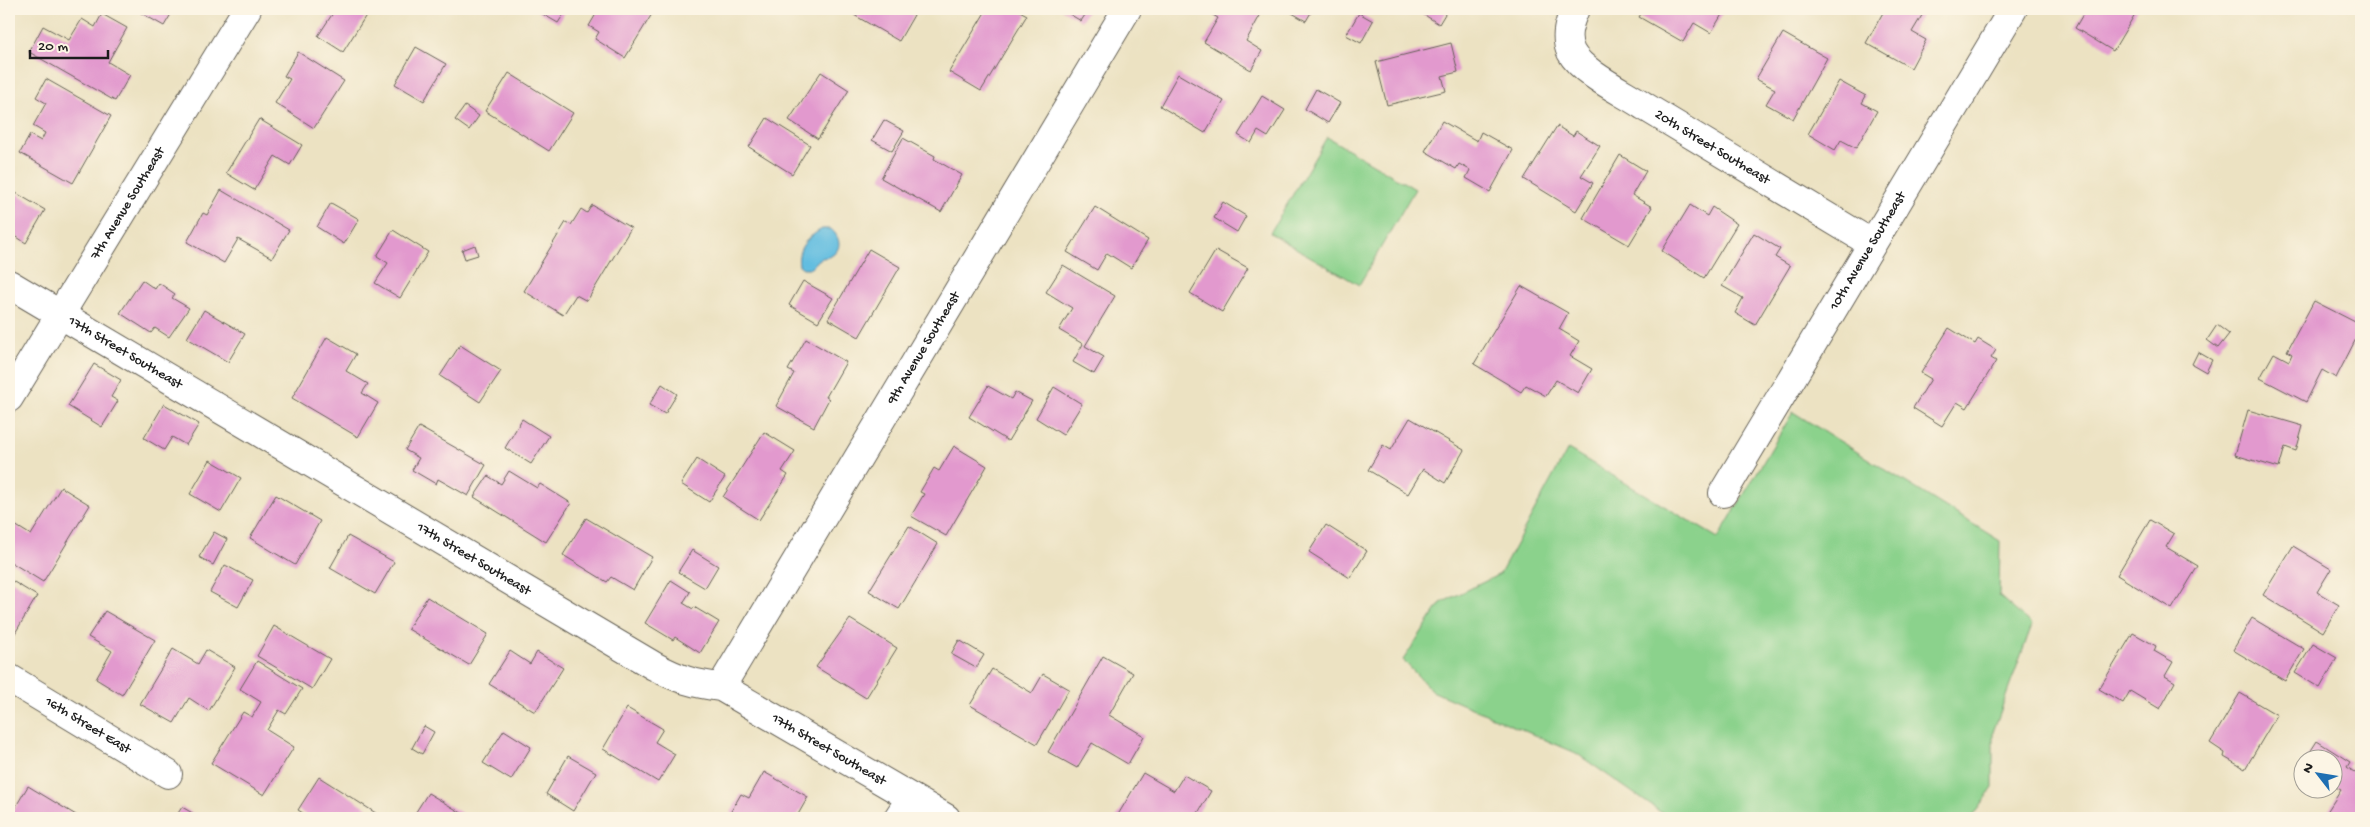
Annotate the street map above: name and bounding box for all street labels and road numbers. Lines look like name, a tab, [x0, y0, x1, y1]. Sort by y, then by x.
street label: 20th Street Southeast	[1651, 106, 1774, 189]
street label: 7th Avenue Southeast	[87, 143, 170, 264]
street label: 10th Avenue Southeast	[1825, 188, 1911, 314]
street label: 9th Avenue Southeast	[883, 287, 965, 408]
street label: 17th Street Southeast	[64, 312, 186, 394]
street label: 17th Street Southeast	[413, 518, 535, 600]
street label: 16th Street East	[41, 693, 135, 759]
street label: 17th Street Southeast	[768, 709, 890, 790]

